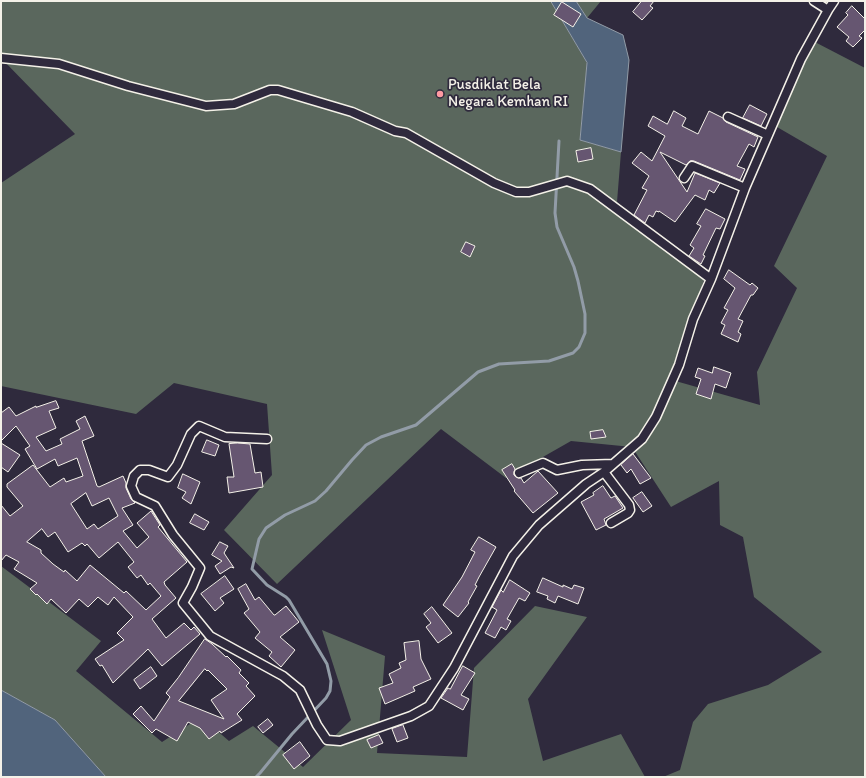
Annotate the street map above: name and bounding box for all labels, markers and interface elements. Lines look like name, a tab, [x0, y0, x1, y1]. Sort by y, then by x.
place label: Pusdiklat Bela Negara Kemhan RI	[448, 76, 568, 111]
marker: Pusdiklat Bela Negara Kemhan RI	[435, 89, 445, 99]

